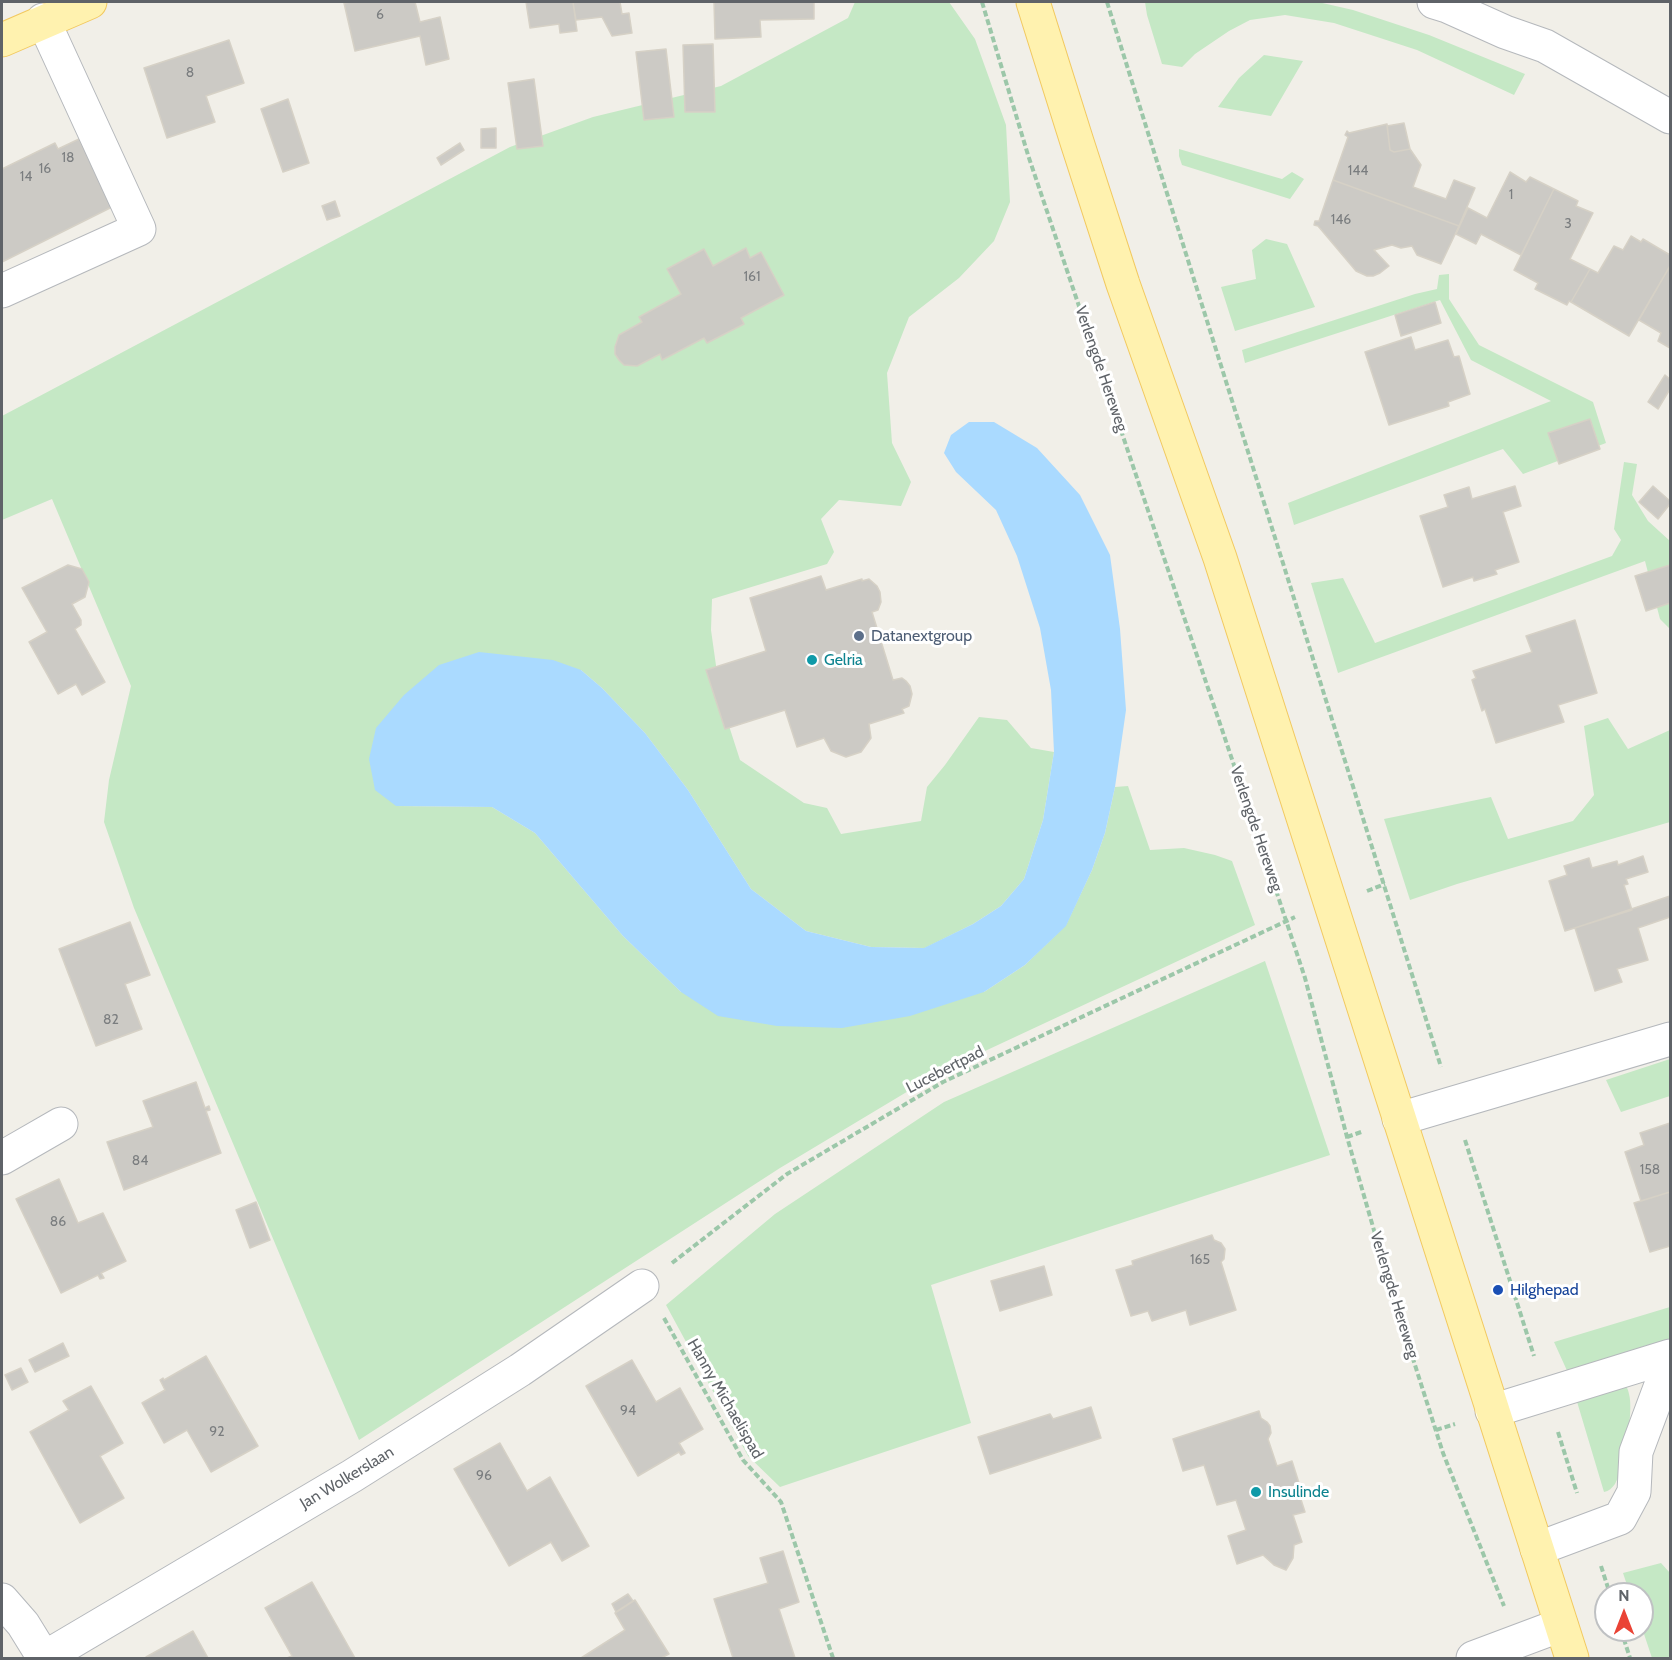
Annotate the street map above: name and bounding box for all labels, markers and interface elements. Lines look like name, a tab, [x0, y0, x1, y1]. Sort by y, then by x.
house number: 6	[376, 7, 384, 23]
house number: 8	[186, 65, 194, 81]
house number: 18	[61, 150, 75, 166]
house number: 16	[39, 161, 51, 177]
house number: 144	[1348, 163, 1368, 179]
house number: 14	[20, 169, 32, 185]
house number: 1	[1509, 187, 1513, 203]
house number: 146	[1331, 212, 1351, 228]
house number: 3	[1564, 216, 1572, 232]
house number: 161	[744, 269, 760, 285]
street label: Verlengde Hereweg	[1071, 304, 1131, 434]
place label: Datanextgroup	[871, 626, 972, 646]
marker: Datanextgroup	[852, 629, 866, 643]
place label: Gelria	[824, 650, 863, 670]
marker: Gelria	[805, 653, 819, 667]
street label: Verlengde Hereweg	[1226, 764, 1286, 894]
house number: 82	[103, 1012, 119, 1028]
street label: Lucebertpad	[903, 1042, 987, 1098]
house number: 84	[132, 1153, 148, 1169]
house number: 158	[1640, 1162, 1660, 1178]
house number: 86	[50, 1214, 66, 1230]
street label: Verlengde Hereweg	[1366, 1229, 1422, 1361]
house number: 165	[1190, 1252, 1210, 1268]
place label: Hilghepad	[1510, 1280, 1579, 1300]
marker: Hilghepad	[1491, 1283, 1505, 1297]
street label: Hanny Michaelispad	[683, 1336, 767, 1462]
house number: 94	[620, 1403, 636, 1419]
house number: 92	[209, 1424, 225, 1440]
street label: Jan Wolkerslaan	[297, 1442, 397, 1514]
house number: 96	[476, 1468, 492, 1484]
place label: Insulinde	[1268, 1482, 1329, 1502]
marker: Insulinde	[1249, 1485, 1263, 1499]
north arrow	[1594, 1582, 1654, 1642]
text: N	[1618, 1586, 1630, 1605]

